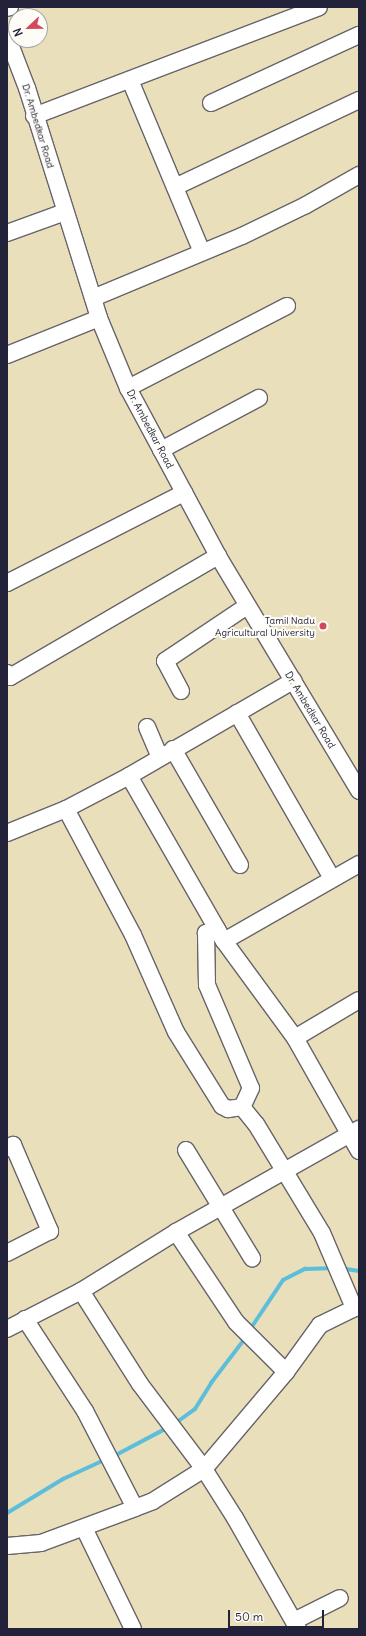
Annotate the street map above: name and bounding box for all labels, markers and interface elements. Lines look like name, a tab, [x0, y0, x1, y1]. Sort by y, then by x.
north arrow	[8, 8, 48, 48]
text: N	[10, 26, 26, 38]
street label: Dr. Ambedkar Road	[19, 82, 57, 170]
street label: Dr. Ambedkar Road	[124, 387, 176, 471]
place label: Tamil Nadu Agricultural University	[215, 614, 315, 638]
marker: Tamil Nadu Agricultural University	[318, 621, 328, 631]
street label: Dr. Ambedkar Road	[282, 669, 338, 751]
scale bar	[230, 1602, 326, 1628]
text: 50 m	[235, 1609, 263, 1624]

